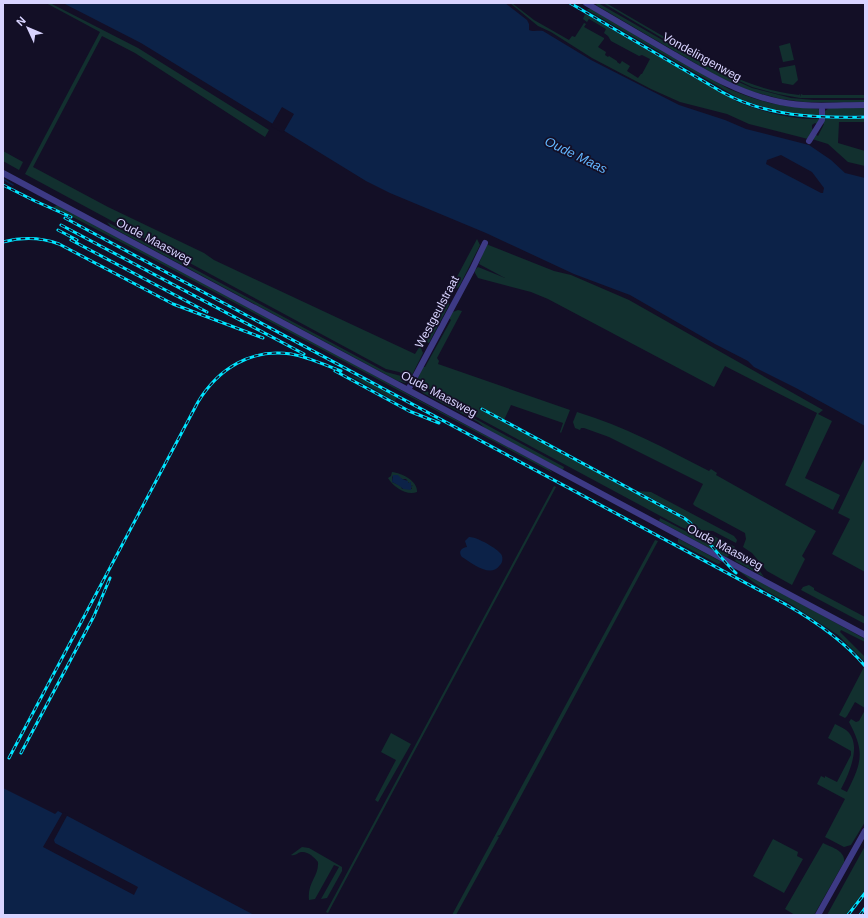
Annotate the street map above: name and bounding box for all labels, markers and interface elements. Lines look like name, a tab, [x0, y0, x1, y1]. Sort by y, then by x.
north arrow	[8, 8, 48, 48]
text: N	[14, 14, 28, 28]
street label: Vondelingenweg	[660, 30, 744, 84]
water label: Oude Maas	[543, 134, 610, 177]
street label: Oude Maasweg	[114, 215, 194, 267]
street label: Westgeulstraat	[412, 273, 462, 351]
street label: Oude Maasweg	[399, 368, 479, 420]
street label: Oude Maasweg	[685, 521, 765, 573]

